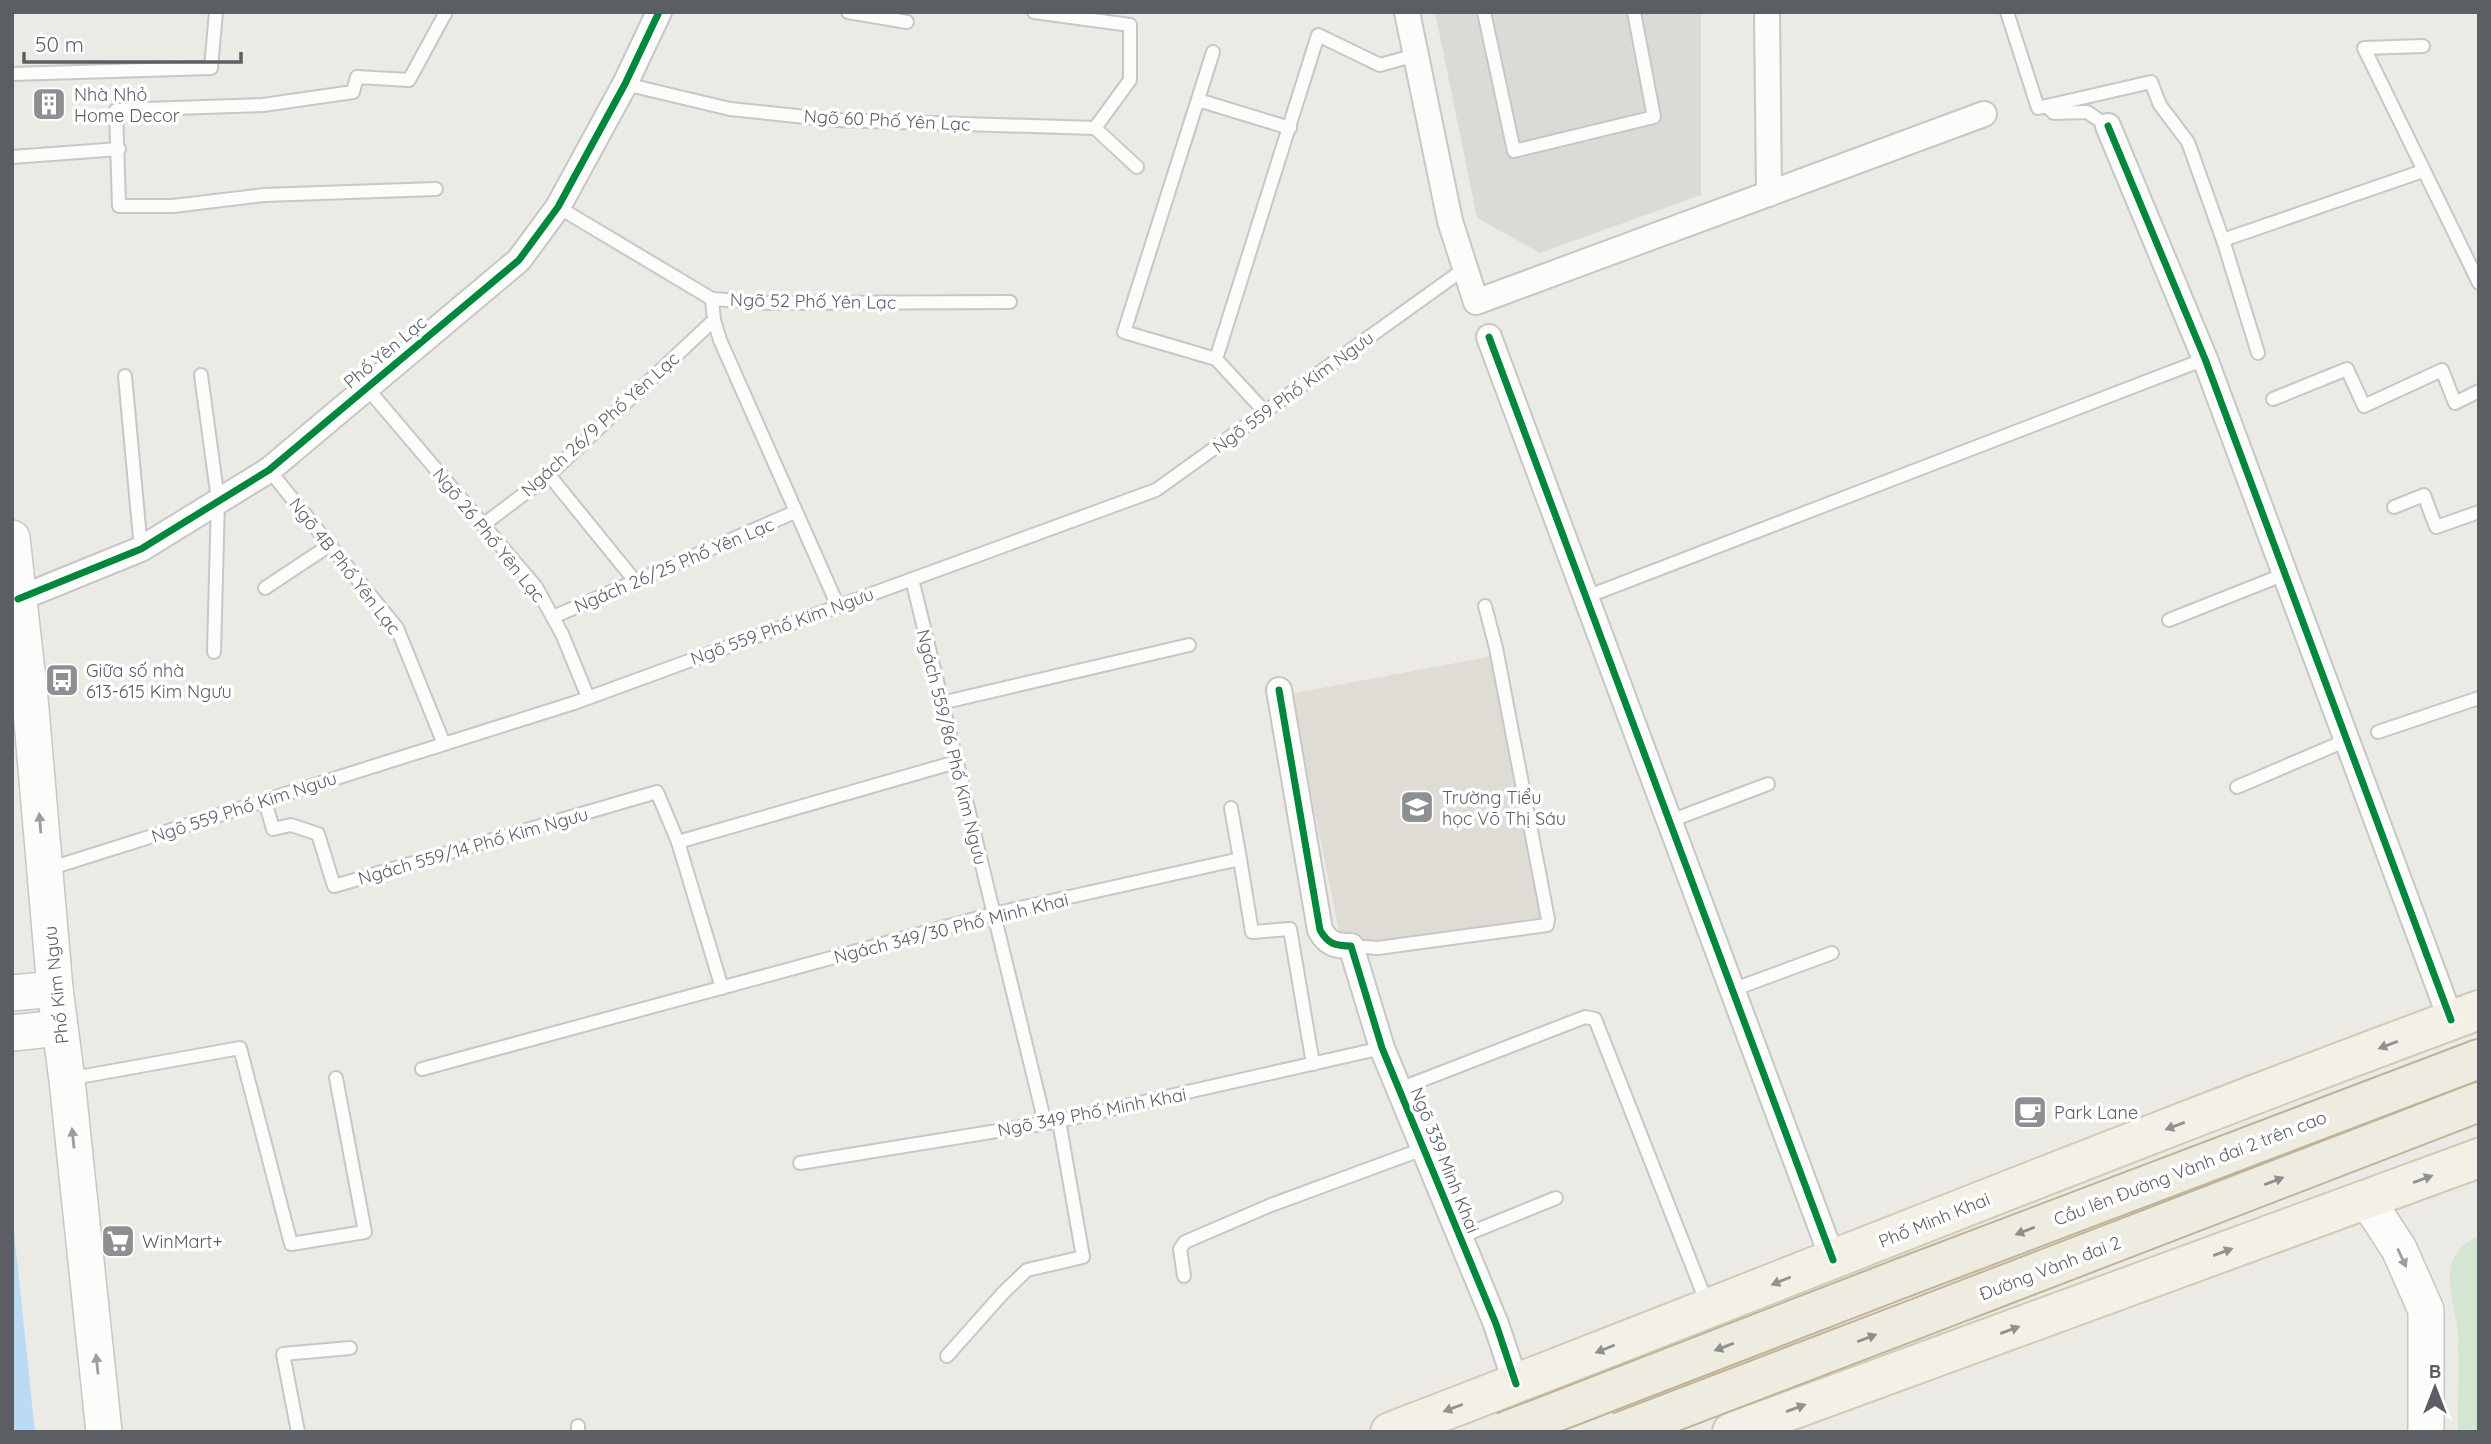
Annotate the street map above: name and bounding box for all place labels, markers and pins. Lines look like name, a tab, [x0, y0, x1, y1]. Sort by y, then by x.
place label: Nhà Nhỏ Home Decor	[74, 83, 180, 127]
building icon: Nhà Nhỏ Home Decor	[30, 85, 68, 123]
place label: Giữa số nhà 613-615 Kim Ngưu	[86, 659, 232, 703]
bus stop icon: Giữa số nhà 613-615 Kim Ngưu	[43, 661, 81, 699]
place label: Trường Tiểu học Võ Thị Sáu	[1442, 786, 1566, 830]
school or university icon: Trường Tiểu học Võ Thị Sáu	[1398, 788, 1436, 826]
cafe icon: Park Lane	[2011, 1093, 2049, 1131]
place label: Park Lane	[2054, 1101, 2138, 1124]
supermarket icon: WinMart+	[99, 1222, 137, 1260]
place label: WinMart+	[142, 1230, 223, 1253]

